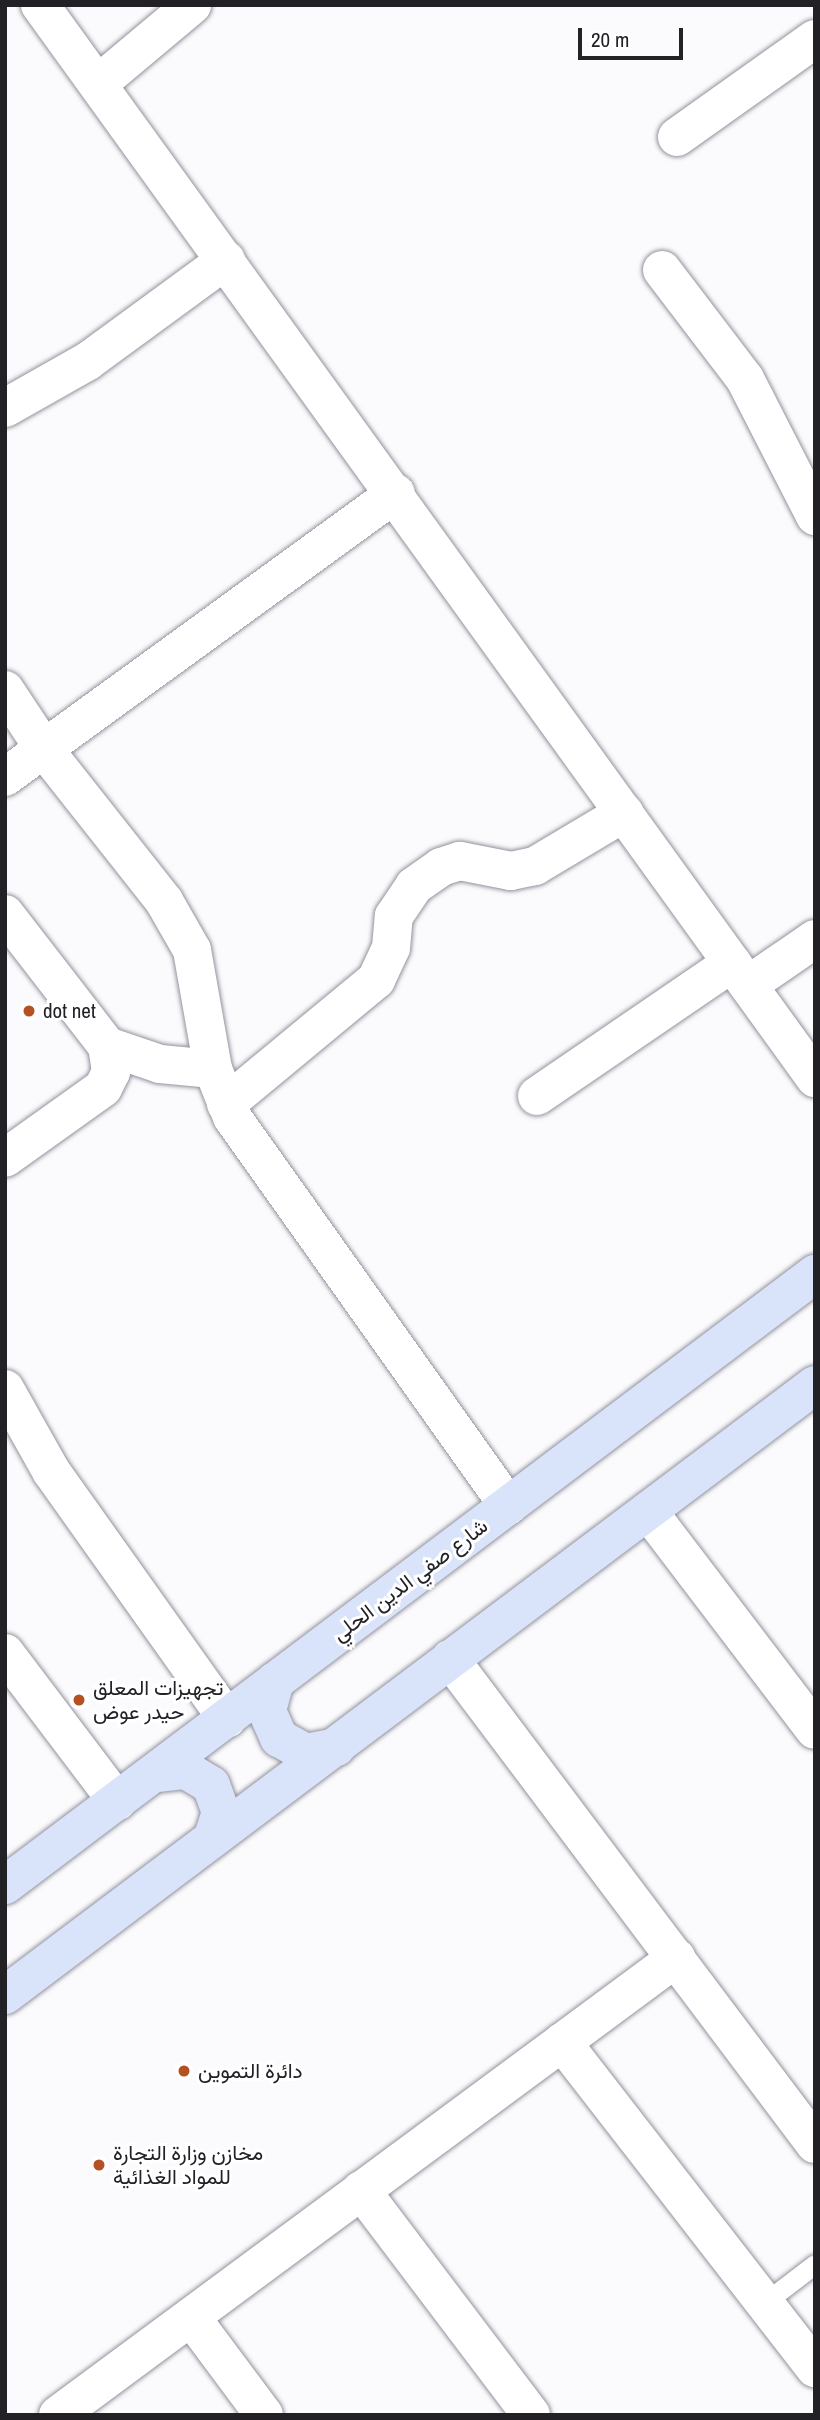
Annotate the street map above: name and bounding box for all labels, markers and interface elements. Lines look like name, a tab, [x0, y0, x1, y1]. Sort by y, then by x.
scale bar	[582, 14, 687, 58]
text: 20 m	[591, 25, 629, 54]
place label: dot net	[43, 998, 96, 1024]
marker: dot net	[21, 1003, 37, 1019]
street label: شارع صفي الدين الحلي	[327, 1513, 493, 1647]
place label: تجهيزات المعلق حيدر عوض	[93, 1675, 223, 1725]
marker: تجهيزات المعلق حيدر عوض	[71, 1692, 87, 1708]
place label: دائرة التموين	[198, 2058, 303, 2084]
marker: دائرة التموين	[176, 2063, 192, 2079]
place label: مخازن وزارة التجارة للمواد الغذائية	[113, 2140, 263, 2190]
marker: مخازن وزارة التجارة للمواد الغذائية	[91, 2157, 107, 2173]

